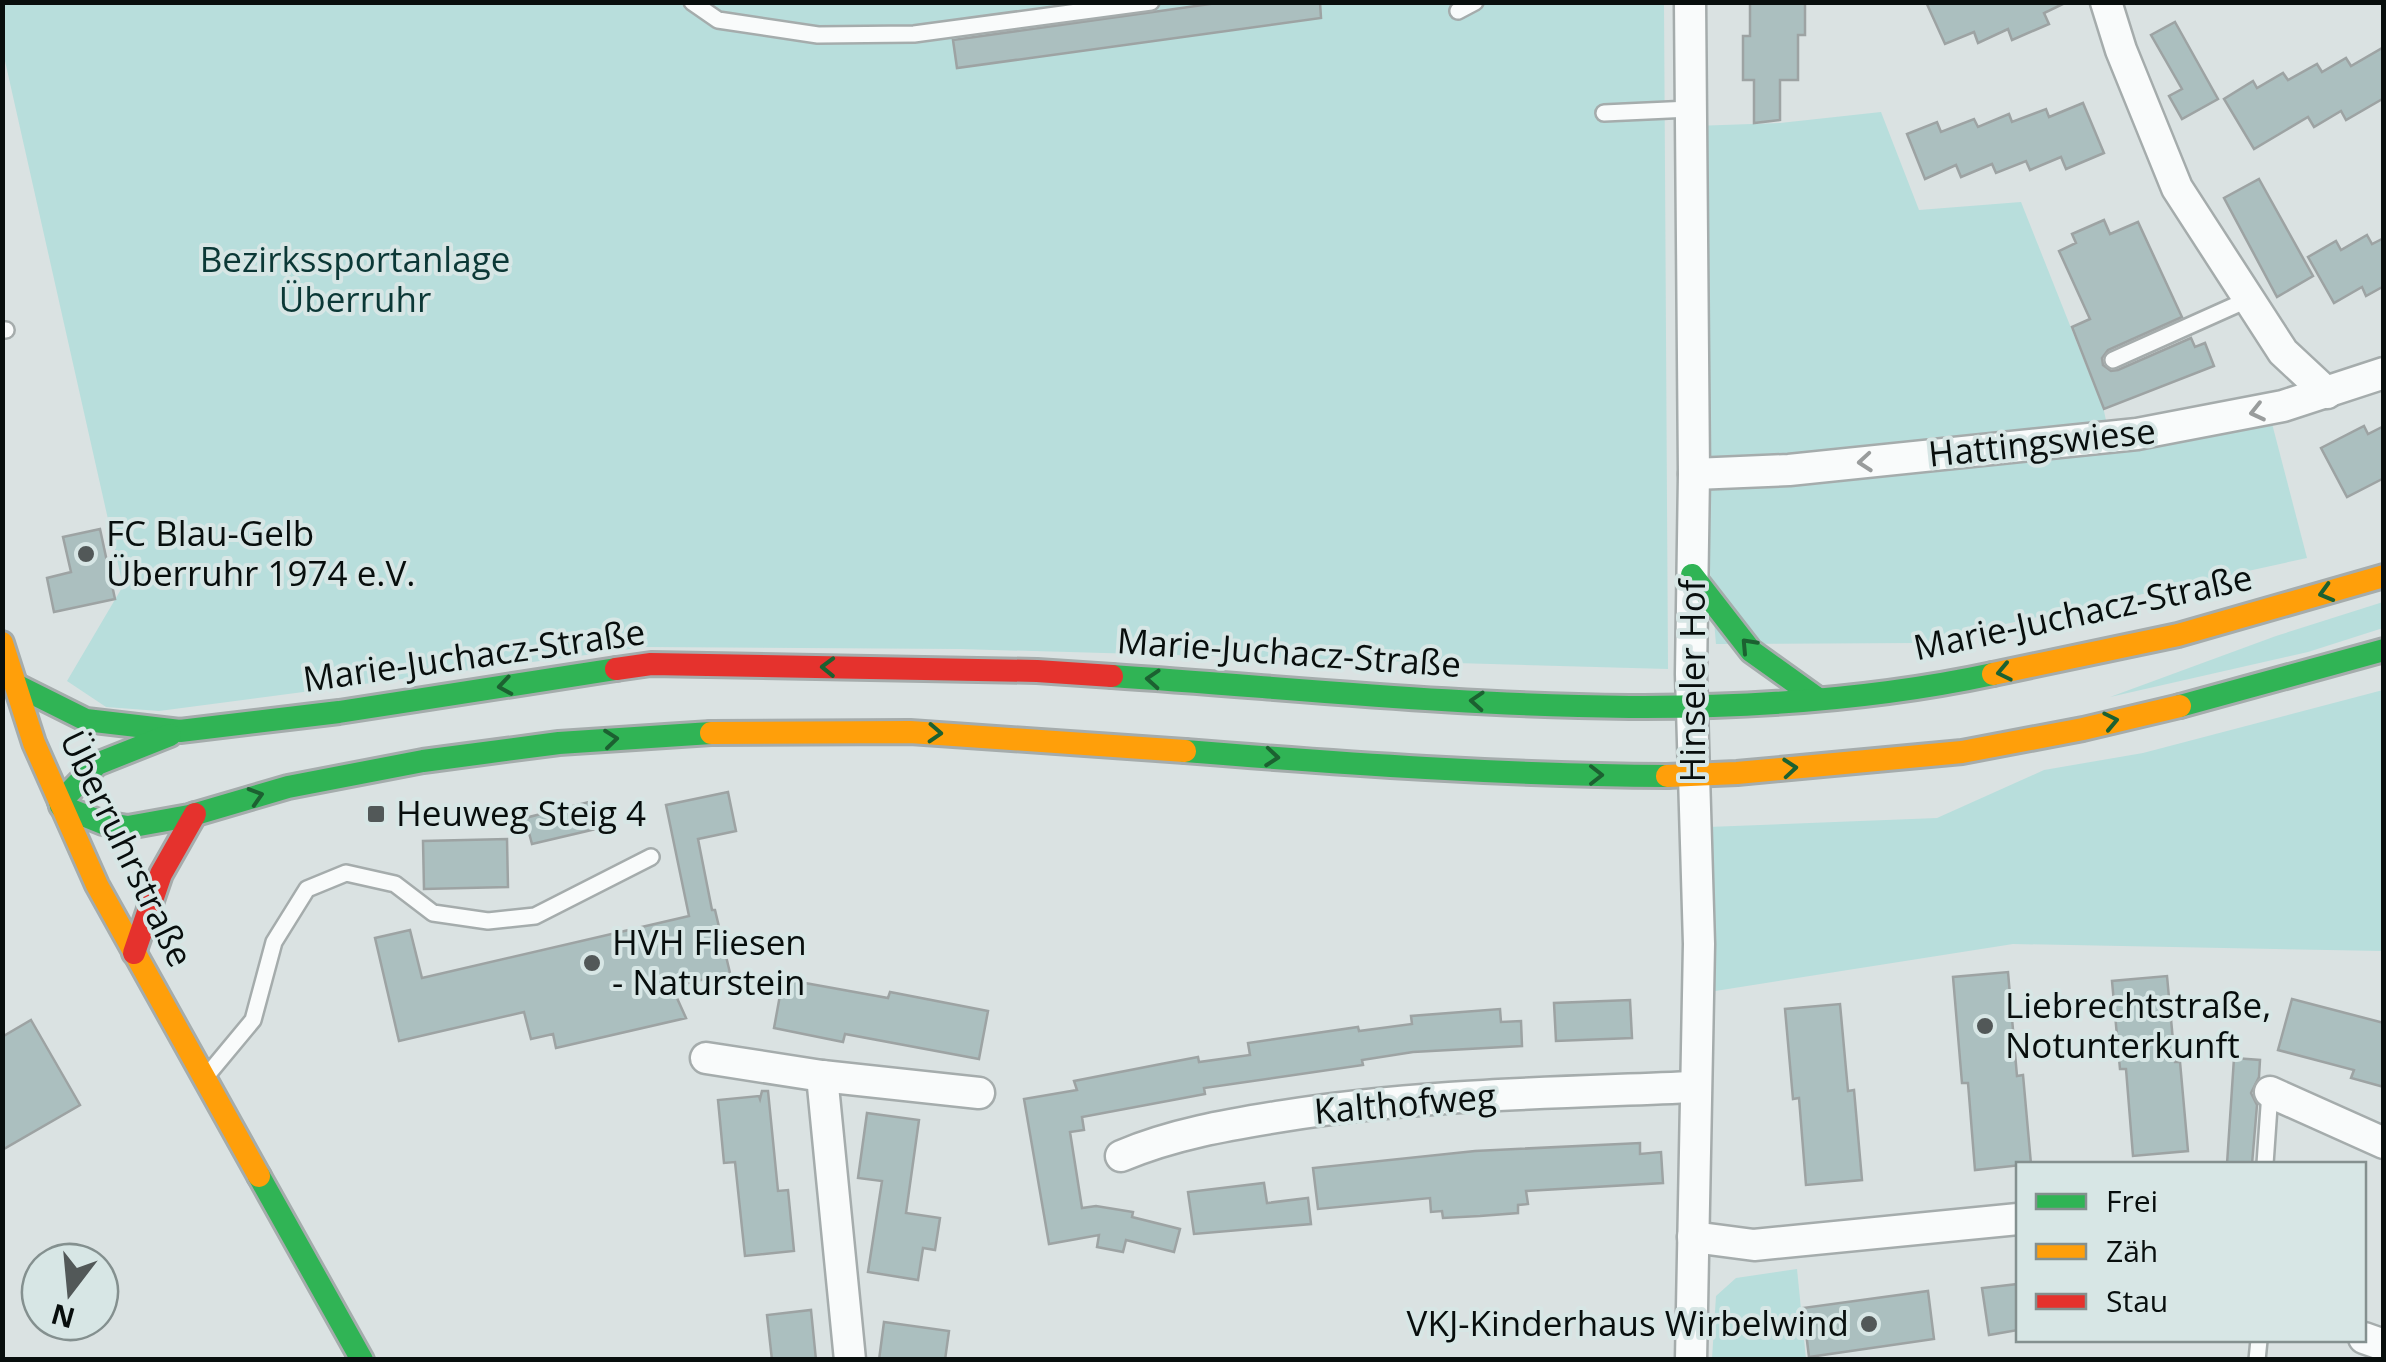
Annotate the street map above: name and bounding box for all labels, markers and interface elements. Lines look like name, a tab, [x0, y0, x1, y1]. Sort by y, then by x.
park label: Bezirkssportanlage Überruhr	[200, 235, 510, 322]
one-way arrow	[2249, 400, 2266, 421]
street label: Hattingswiese	[1926, 406, 2158, 477]
one-way arrow	[1857, 451, 1873, 473]
place label: FC Blau-Gelb Überruhr 1974 e.V.	[106, 509, 416, 596]
marker: FC Blau-Gelb Überruhr 1974 e.V.	[75, 543, 97, 565]
street label: Marie-Juchacz-Straße	[1909, 553, 2256, 670]
street label: Hinseler Hof	[1668, 577, 1715, 782]
one-way arrow	[2318, 581, 2335, 602]
street label: Marie-Juchacz-Straße	[300, 607, 648, 702]
street label: Marie-Juchacz-Straße	[1115, 616, 1463, 687]
one-way arrow	[1741, 638, 1759, 656]
one-way arrow	[819, 656, 834, 678]
one-way arrow	[1995, 661, 2012, 682]
one-way arrow	[1144, 668, 1160, 690]
one-way arrow	[496, 675, 513, 696]
one-way arrow	[1468, 690, 1484, 712]
one-way arrow	[2102, 712, 2119, 733]
one-way arrow	[928, 722, 944, 743]
street label: Überruhrstraße	[50, 723, 205, 974]
one-way arrow	[603, 729, 619, 750]
one-way arrow	[1264, 746, 1280, 767]
one-way arrow	[1782, 757, 1798, 779]
one-way arrow	[1588, 764, 1604, 786]
one-way arrow	[247, 787, 264, 808]
place label: Heuweg Steig 4	[396, 789, 646, 836]
marker: Heuweg Steig 4	[365, 803, 387, 825]
place label: HVH Fliesen - Naturstein	[612, 918, 807, 1005]
marker: HVH Fliesen - Naturstein	[581, 952, 603, 974]
place label: Liebrechtstraße, Notunterkunft	[2005, 981, 2271, 1068]
marker: Liebrechtstraße, Notunterkunft	[1974, 1015, 1996, 1037]
street label: Kalthofweg	[1312, 1071, 1498, 1134]
legend	[2016, 1162, 2366, 1342]
text: Frei	[2106, 1180, 2158, 1221]
text: Zäh	[2106, 1230, 2158, 1271]
north arrow	[20, 1242, 120, 1342]
text: Stau	[2106, 1280, 2168, 1321]
text: N	[47, 1296, 79, 1338]
place label: VKJ-Kinderhaus Wirbelwind	[1407, 1299, 1849, 1346]
marker: VKJ-Kinderhaus Wirbelwind	[1858, 1313, 1880, 1335]

